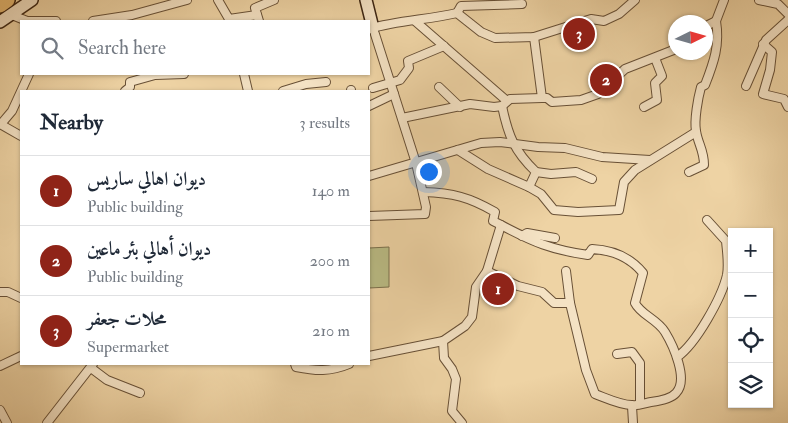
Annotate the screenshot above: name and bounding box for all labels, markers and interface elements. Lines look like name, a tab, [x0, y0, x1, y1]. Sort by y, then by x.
pin: 3	[563, 15, 595, 53]
north arrow	[668, 15, 713, 60]
search box	[20, 20, 370, 75]
icon: search	[38, 34, 66, 62]
text: Search here	[78, 36, 166, 60]
pin: 2	[590, 61, 622, 99]
text: Nearby	[40, 109, 103, 136]
text: 3 results	[299, 113, 350, 133]
your location	[416, 159, 442, 185]
text: ديوان اهالي ساريس	[87, 167, 206, 191]
text: 1	[53, 181, 59, 201]
text: 140 m	[312, 181, 350, 201]
text: Public building	[87, 197, 183, 217]
map controls	[728, 228, 773, 408]
button: +	[728, 228, 773, 273]
text: ديوان أهالي بئر ماعين	[87, 237, 211, 261]
text: 2	[52, 251, 60, 271]
text: 200 m	[310, 251, 350, 271]
text: Public building	[87, 267, 183, 287]
pin: 1	[482, 270, 514, 308]
button: −	[728, 273, 773, 318]
text: محلات جعفر	[87, 307, 166, 331]
button: locate	[728, 318, 773, 363]
text: 3	[53, 321, 59, 341]
text: 210 m	[312, 321, 350, 341]
text: Supermarket	[87, 337, 169, 357]
button: layers	[728, 363, 773, 408]

